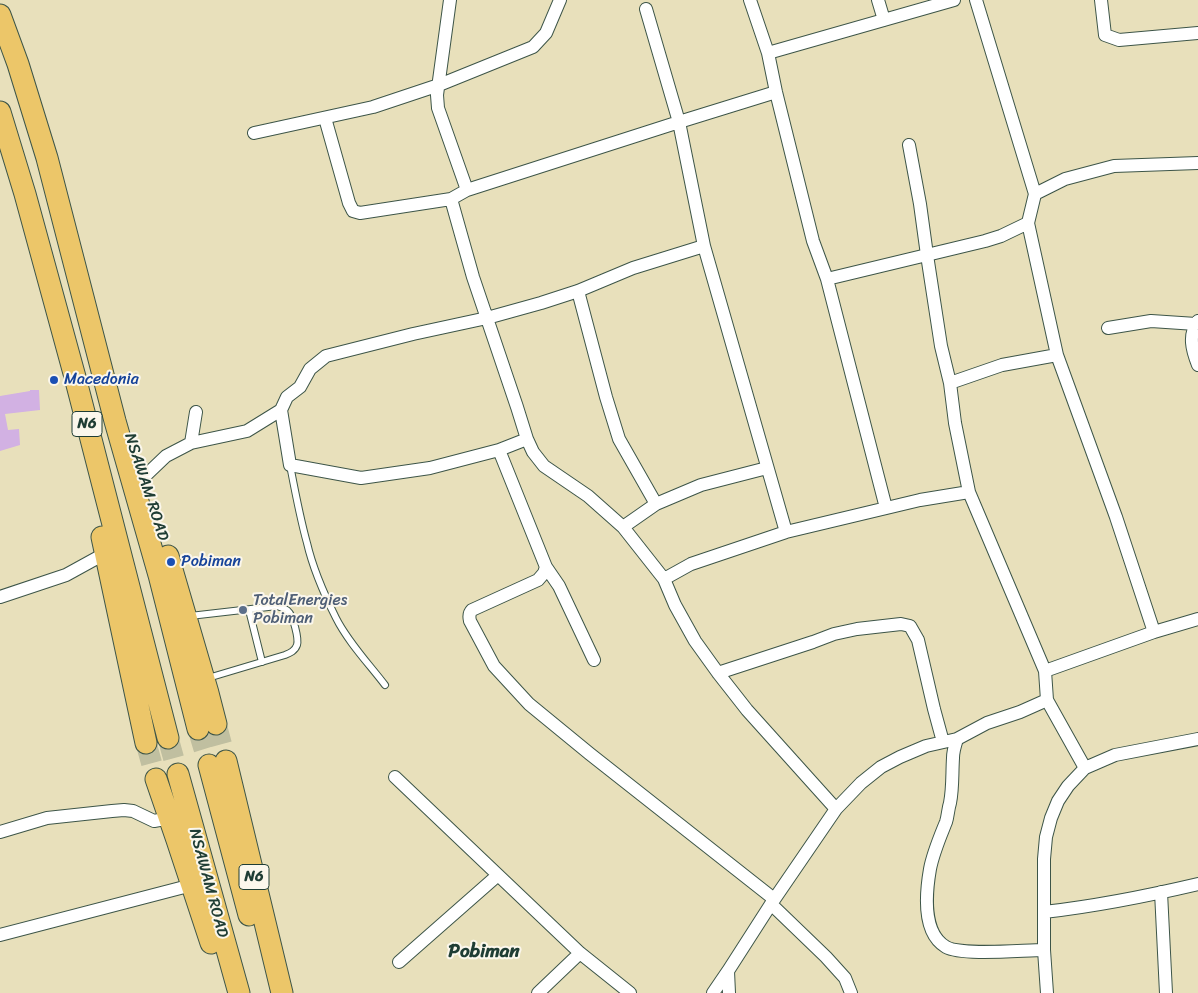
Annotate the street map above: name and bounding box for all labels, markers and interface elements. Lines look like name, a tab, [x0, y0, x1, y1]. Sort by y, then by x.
place label: Macedonia	[64, 370, 139, 390]
marker: Macedonia	[48, 374, 60, 386]
road number: N6	[72, 412, 102, 436]
street label: NSAWAM ROAD	[120, 431, 172, 543]
place label: Pobiman	[181, 552, 241, 572]
marker: Pobiman	[165, 556, 177, 568]
place label: TotalEnergies Pobiman	[253, 591, 347, 629]
marker: TotalEnergies Pobiman	[237, 604, 249, 616]
street label: NSAWAM ROAD	[184, 826, 232, 940]
road number: N6	[239, 864, 269, 890]
district label: Pobiman	[448, 941, 520, 963]

